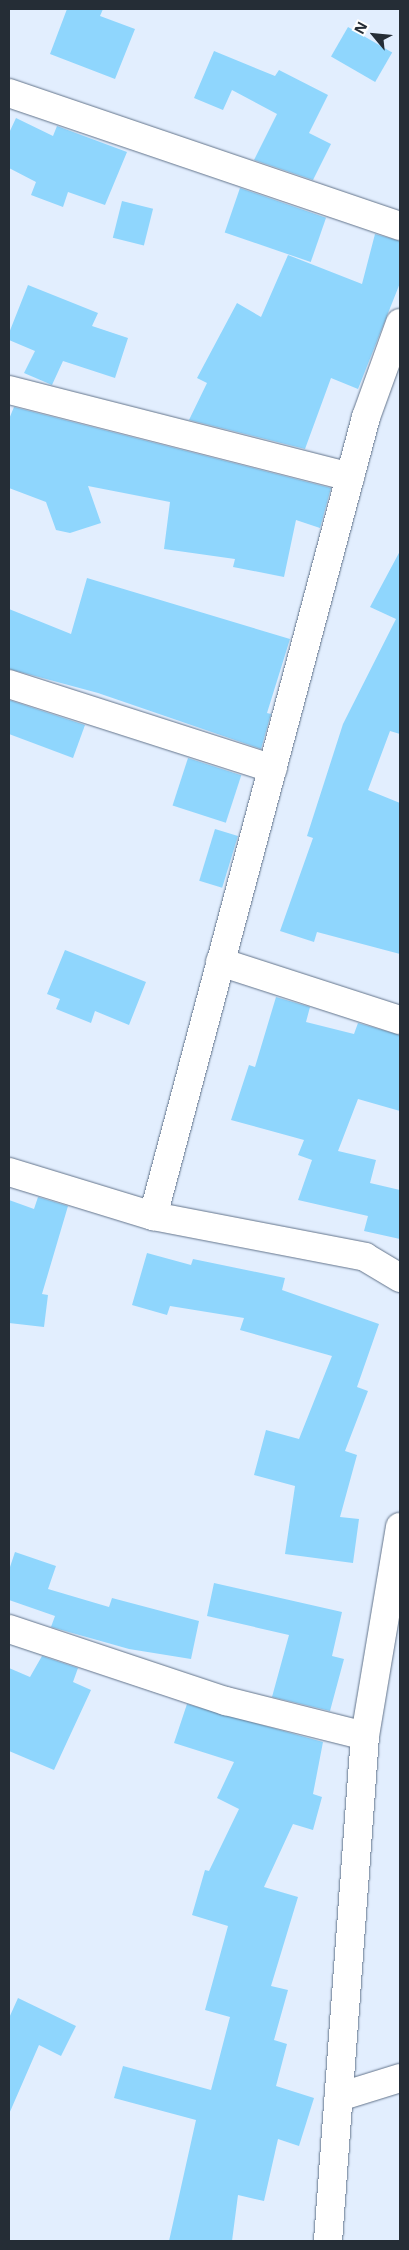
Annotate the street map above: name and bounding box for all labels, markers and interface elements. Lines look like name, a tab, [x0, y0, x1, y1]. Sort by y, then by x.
north arrow	[349, 10, 399, 60]
text: N	[349, 18, 371, 37]

